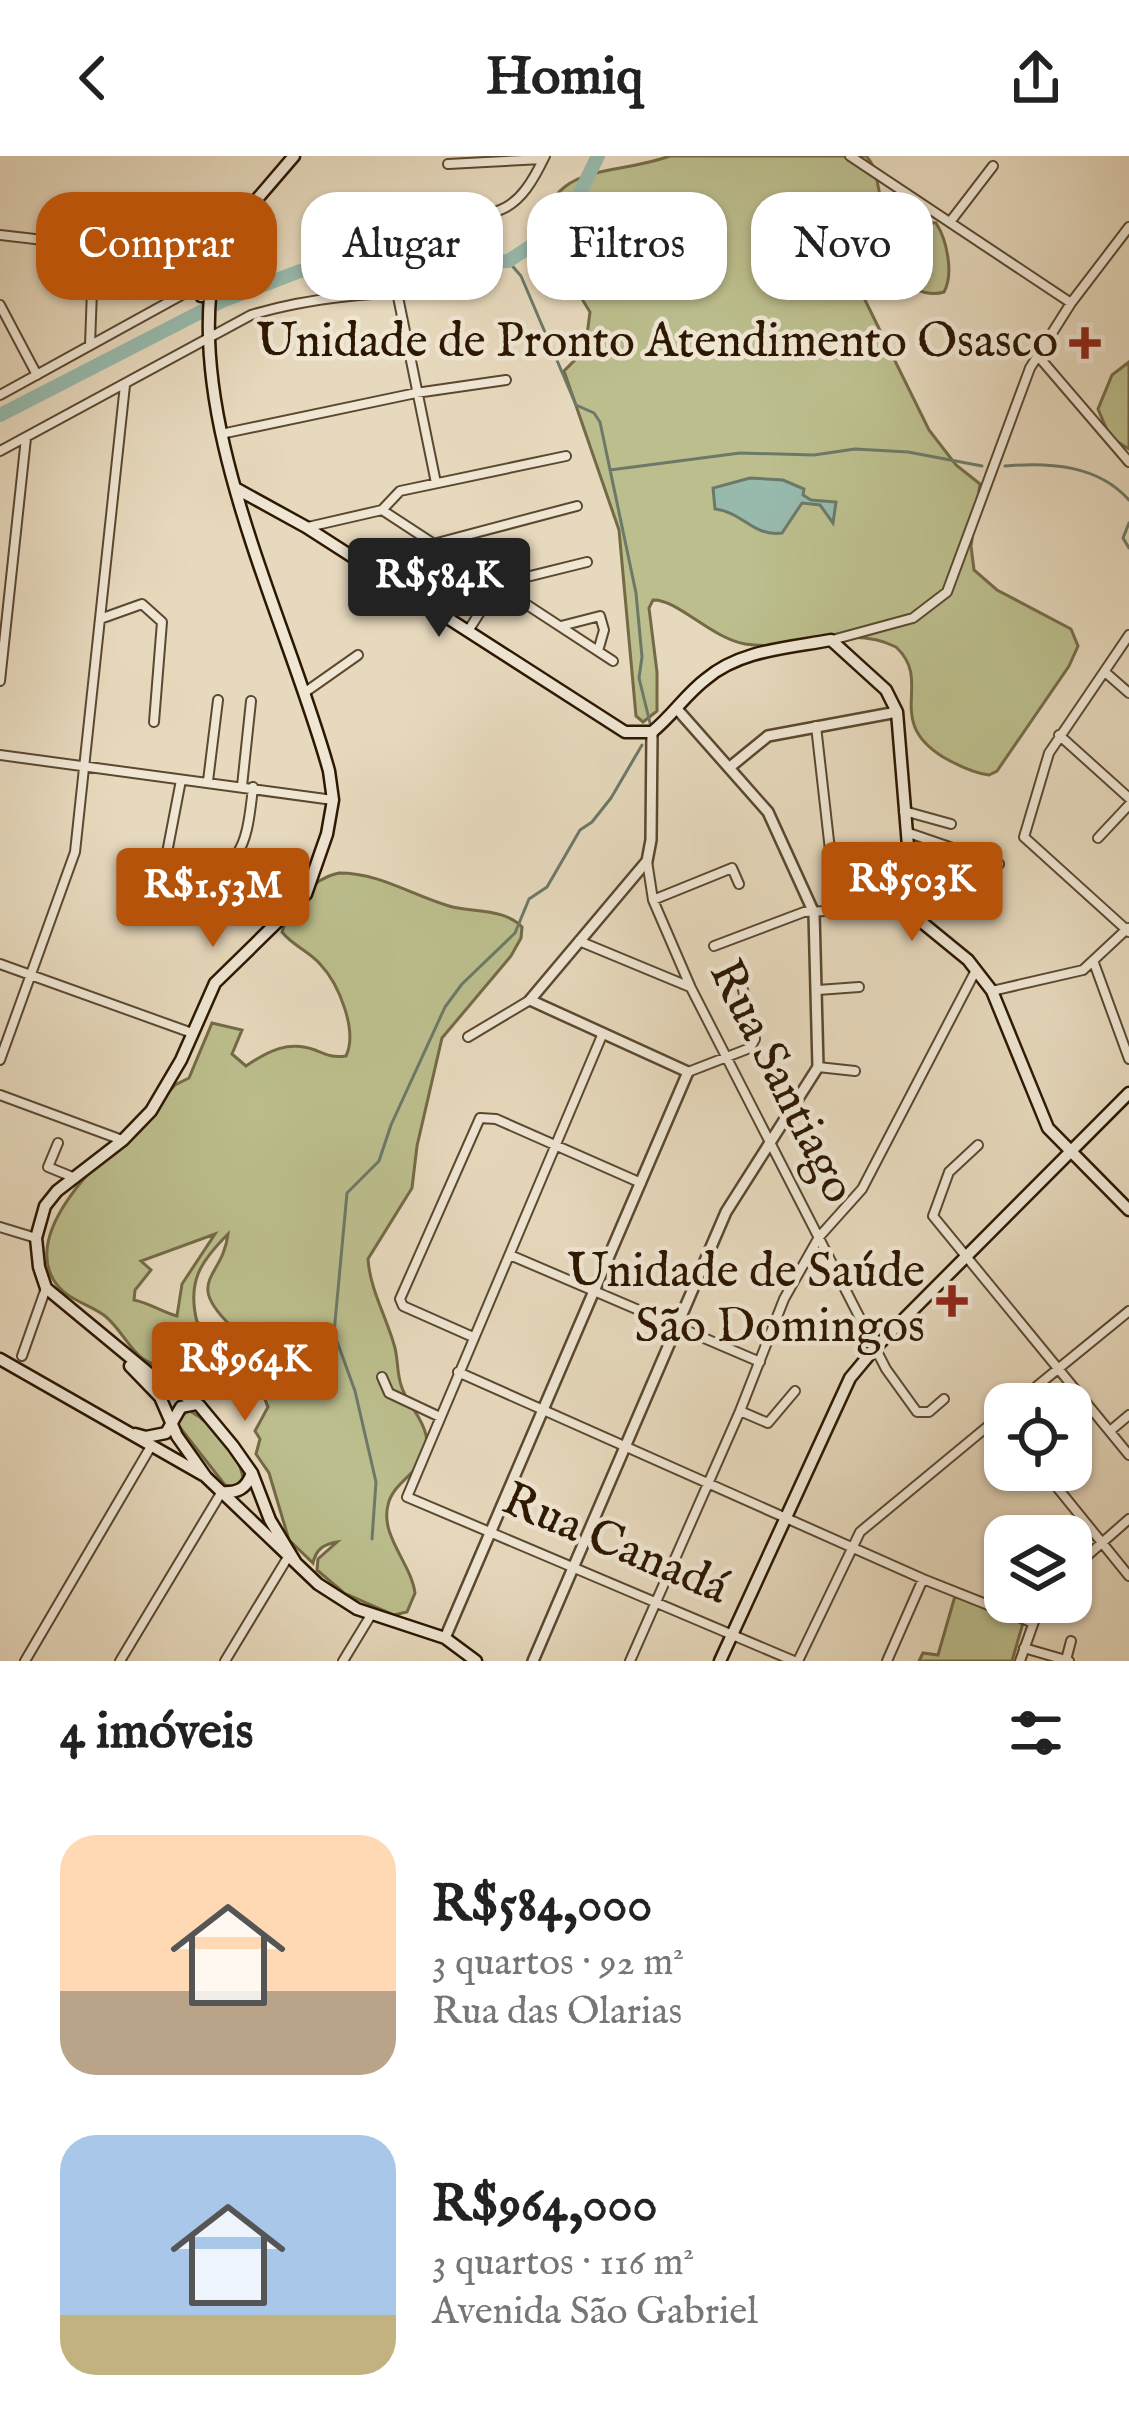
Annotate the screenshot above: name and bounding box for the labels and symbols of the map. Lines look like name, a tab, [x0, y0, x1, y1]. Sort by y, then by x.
place label: Unidade de Pronto Atendimento Osasco	[256, 313, 1058, 373]
marker: Unidade de Pronto Atendimento Osasco	[1069, 327, 1101, 359]
pin: R$584K	[341, 538, 537, 640]
pin: R$503K	[814, 842, 1010, 944]
pin: R$1.53M	[102, 848, 324, 950]
street label: Rua Santiago	[694, 950, 868, 1214]
place label: Unidade de Saúde São Domingos	[567, 1243, 925, 1358]
marker: Unidade de Saúde São Domingos	[936, 1285, 968, 1317]
pin: R$964K	[147, 1322, 343, 1424]
street label: Rua Canadá	[493, 1470, 737, 1620]

